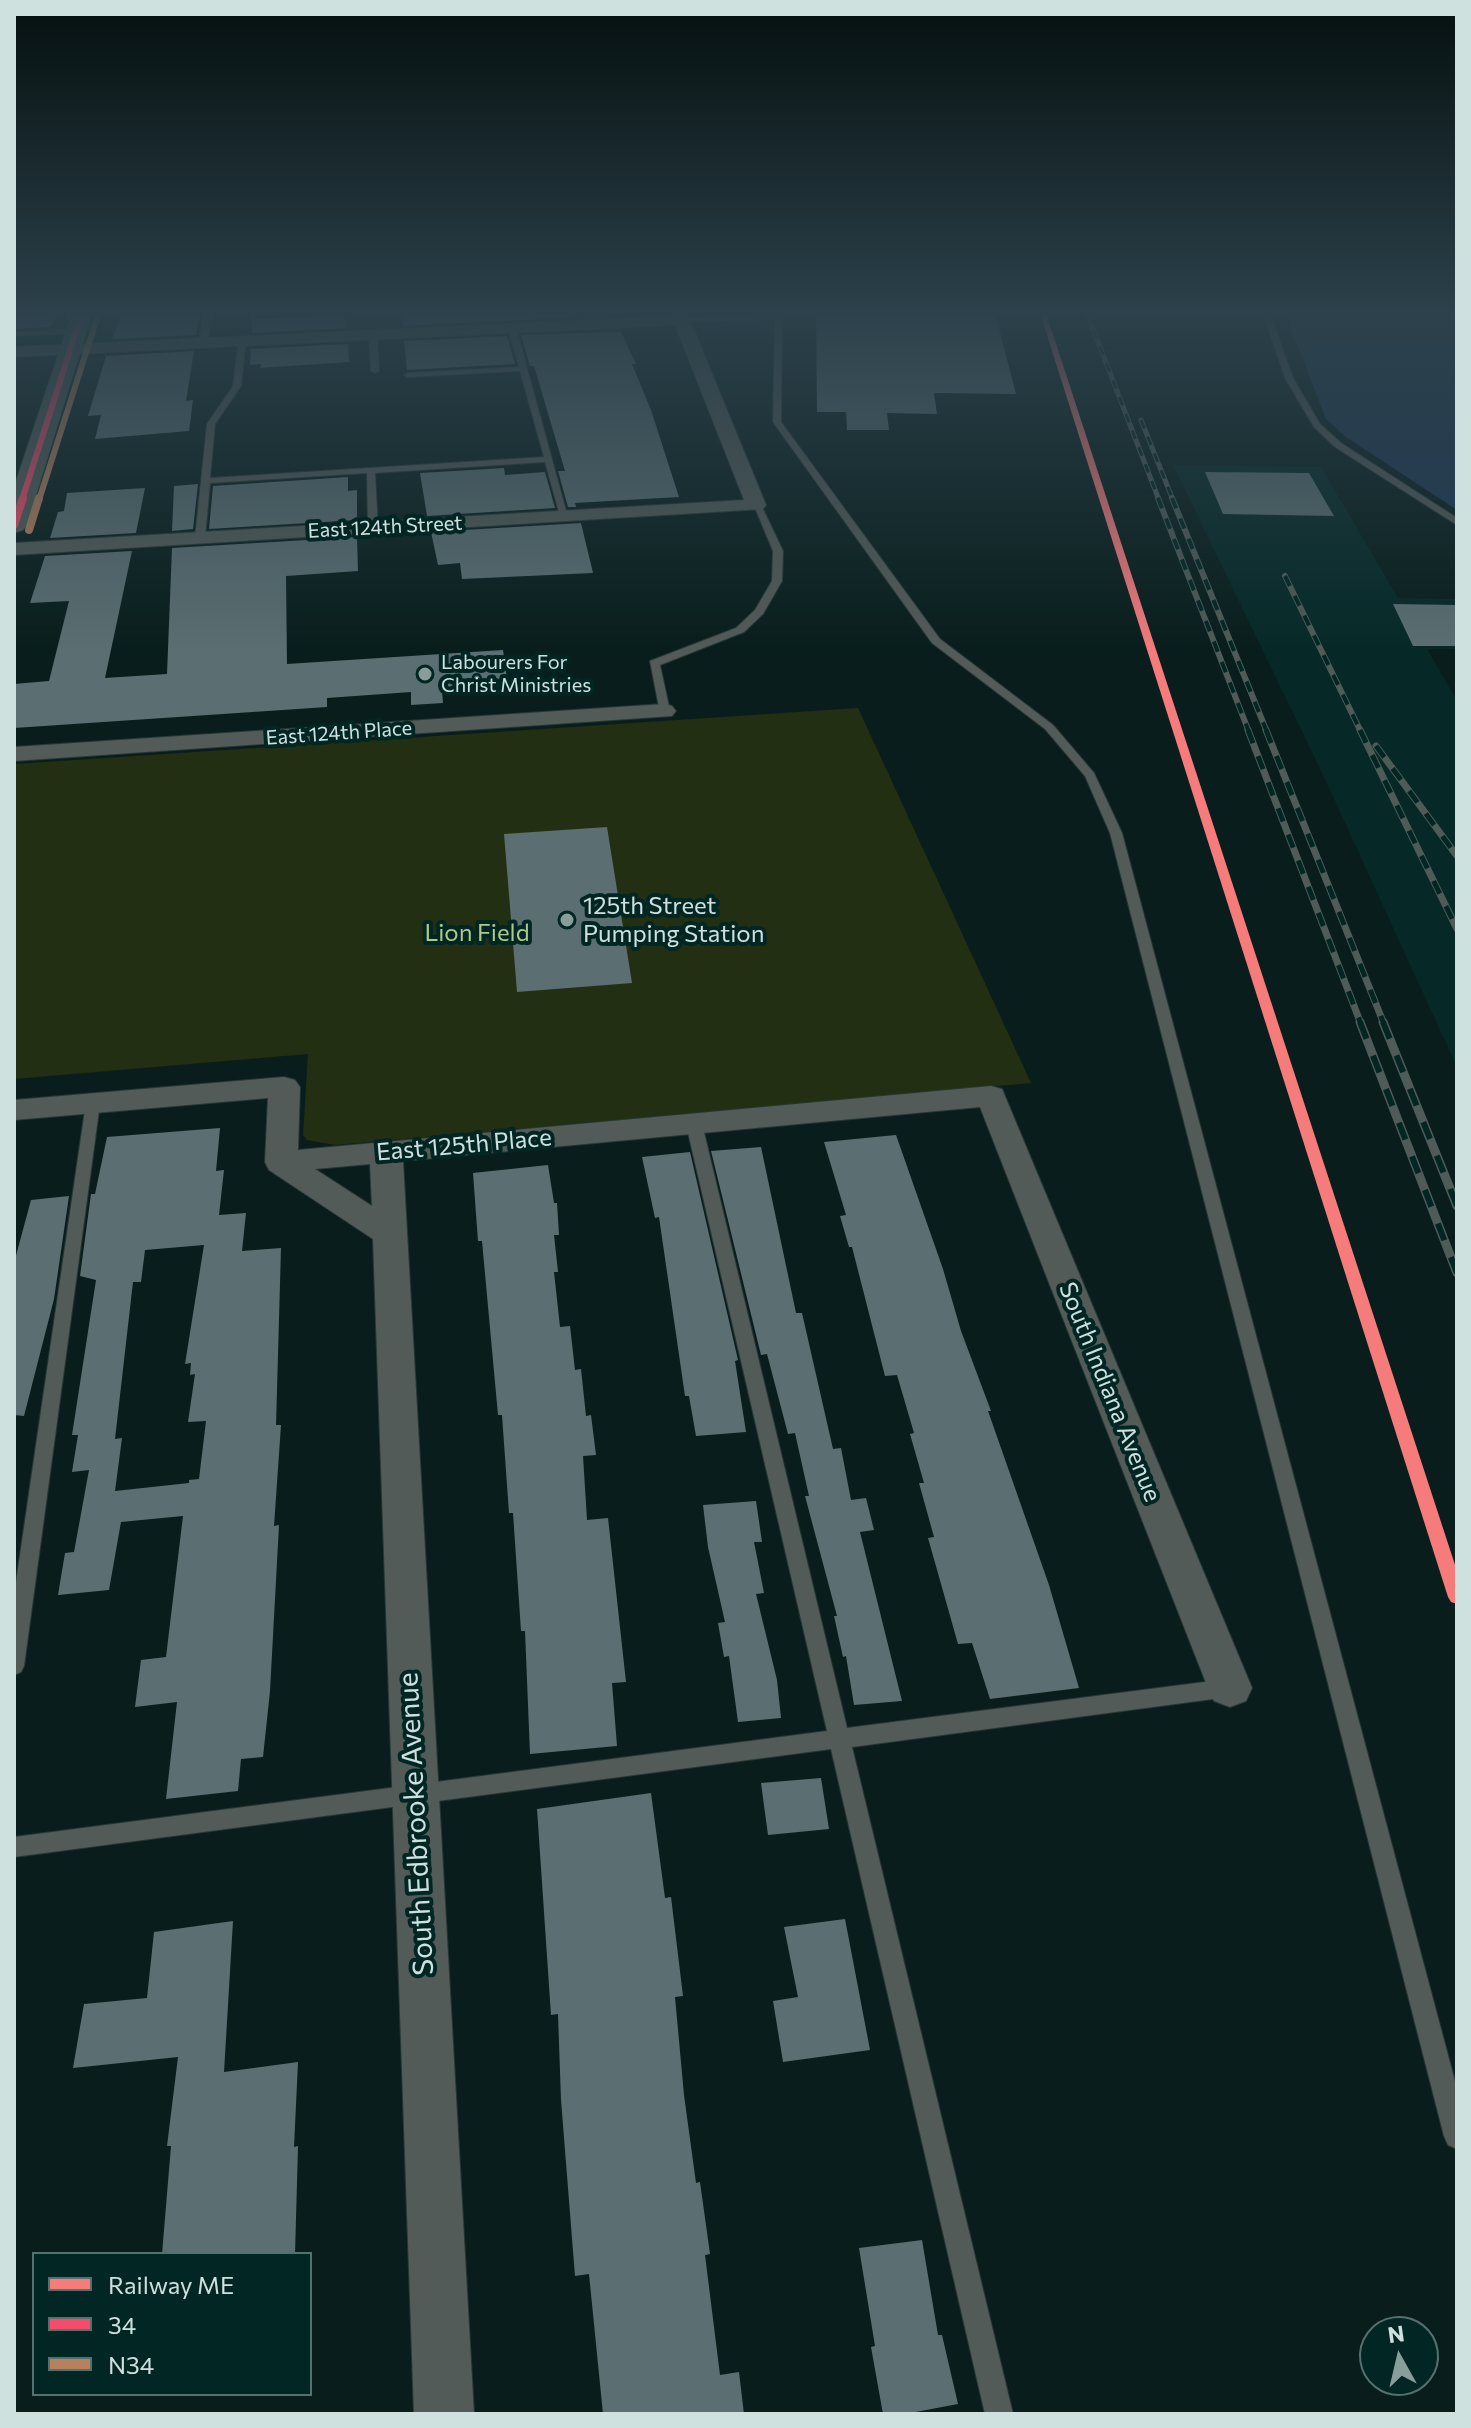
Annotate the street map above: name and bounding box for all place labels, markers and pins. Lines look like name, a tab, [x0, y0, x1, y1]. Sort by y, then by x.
place label: Labourers For Christ Ministries	[441, 650, 591, 697]
marker: Labourers For Christ Ministries	[416, 665, 434, 683]
place label: 125th Street Pumping Station	[583, 892, 764, 948]
marker: 125th Street Pumping Station	[558, 911, 576, 929]

